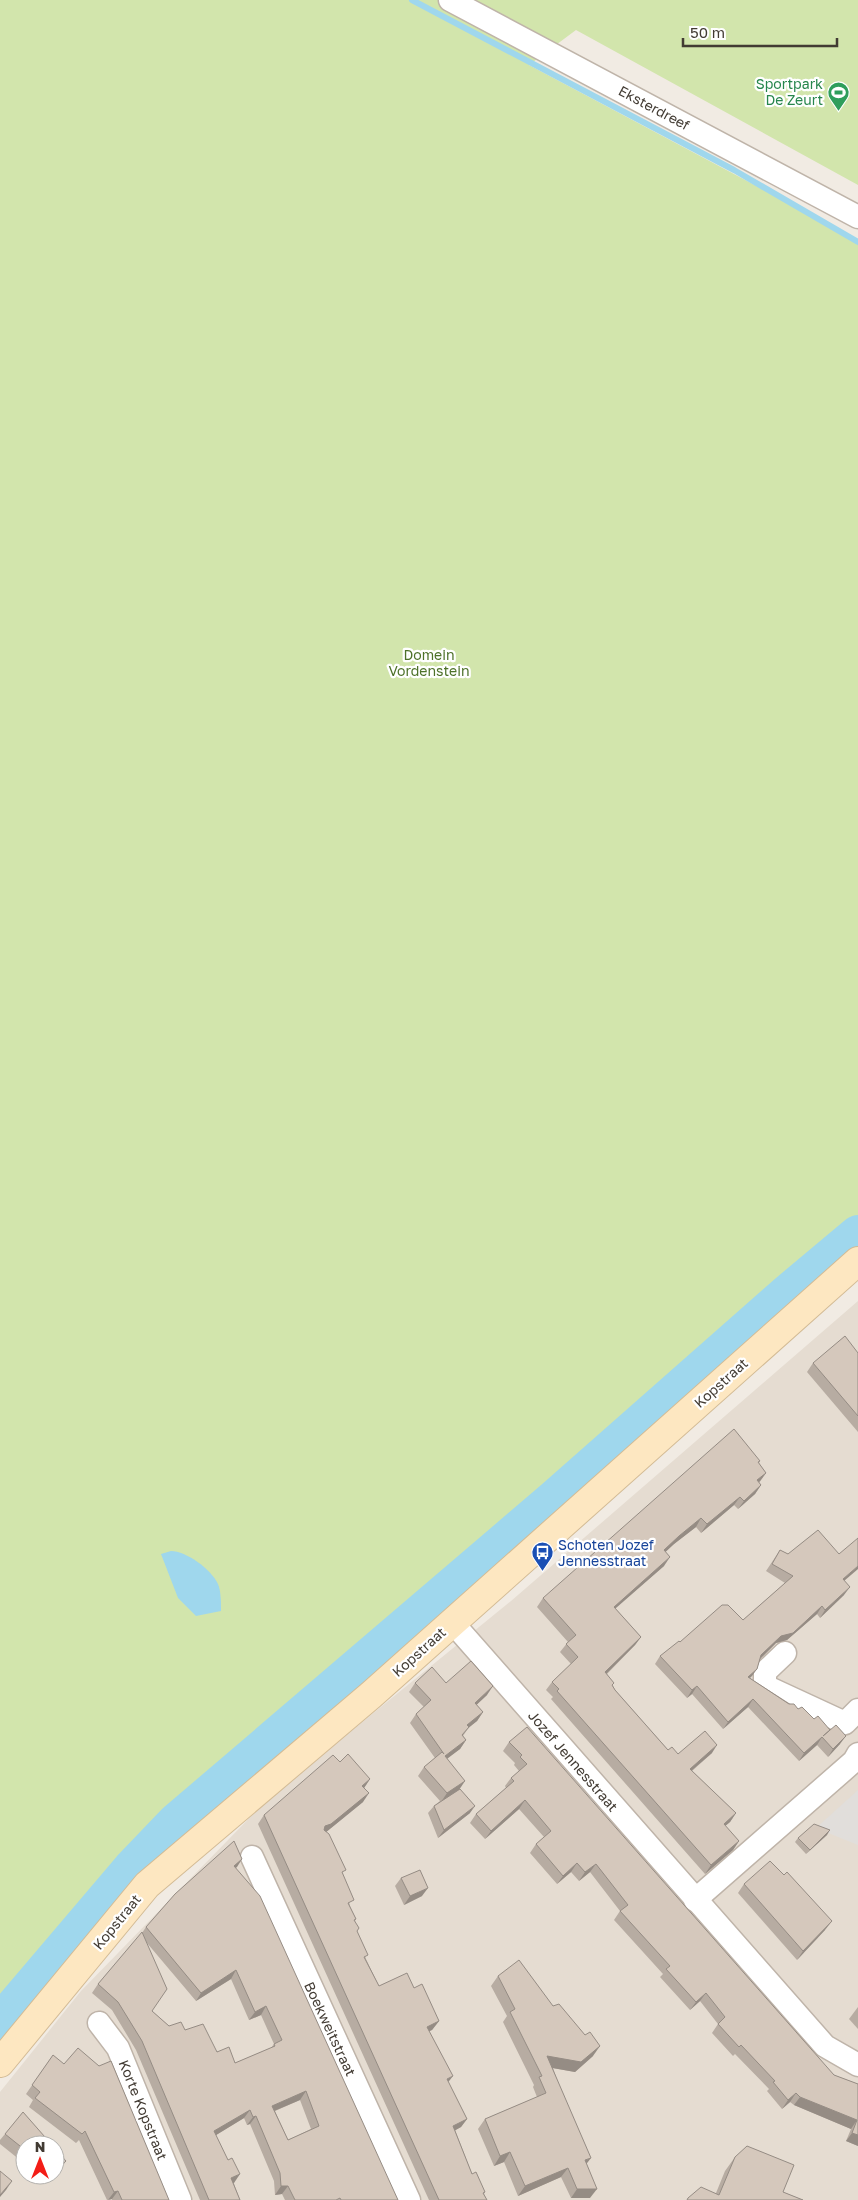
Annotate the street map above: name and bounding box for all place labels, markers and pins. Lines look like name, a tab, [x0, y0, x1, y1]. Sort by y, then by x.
place label: Sportpark De Zeurt	[756, 75, 823, 108]
sports icon: Sportpark De Zeurt	[827, 80, 851, 111]
place label: Schoten Jozef Jennesstraat	[558, 1536, 654, 1569]
bus stop icon: Schoten Jozef Jennesstraat	[530, 1541, 554, 1572]

